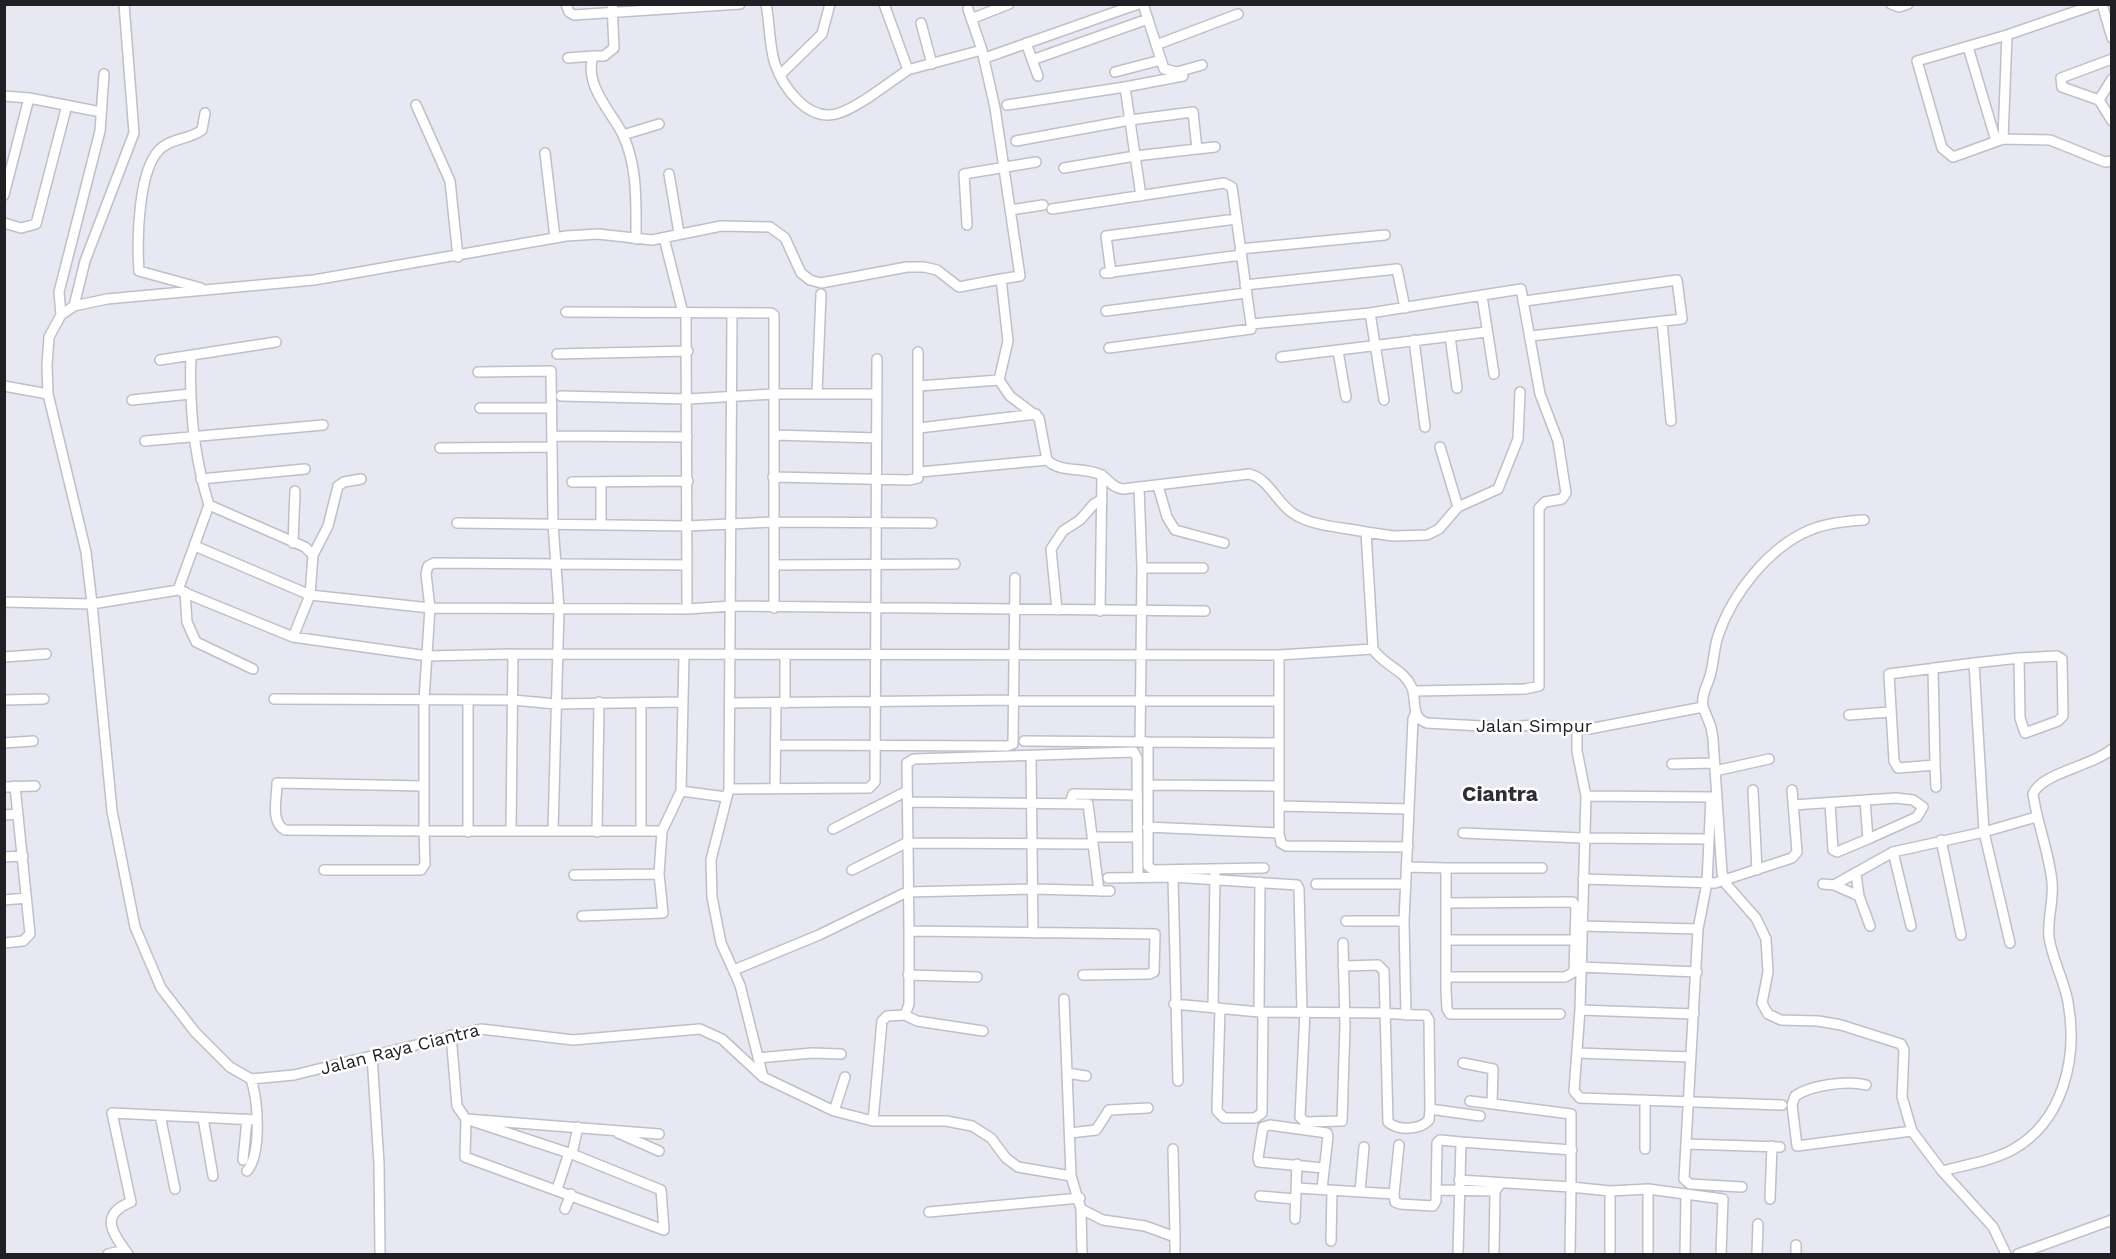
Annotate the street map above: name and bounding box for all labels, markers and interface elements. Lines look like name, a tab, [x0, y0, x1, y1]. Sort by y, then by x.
street label: Jalan Simpur	[1476, 716, 1592, 738]
district label: Ciantra	[1462, 782, 1538, 808]
street label: Jalan Raya Ciantra	[318, 1020, 482, 1080]

